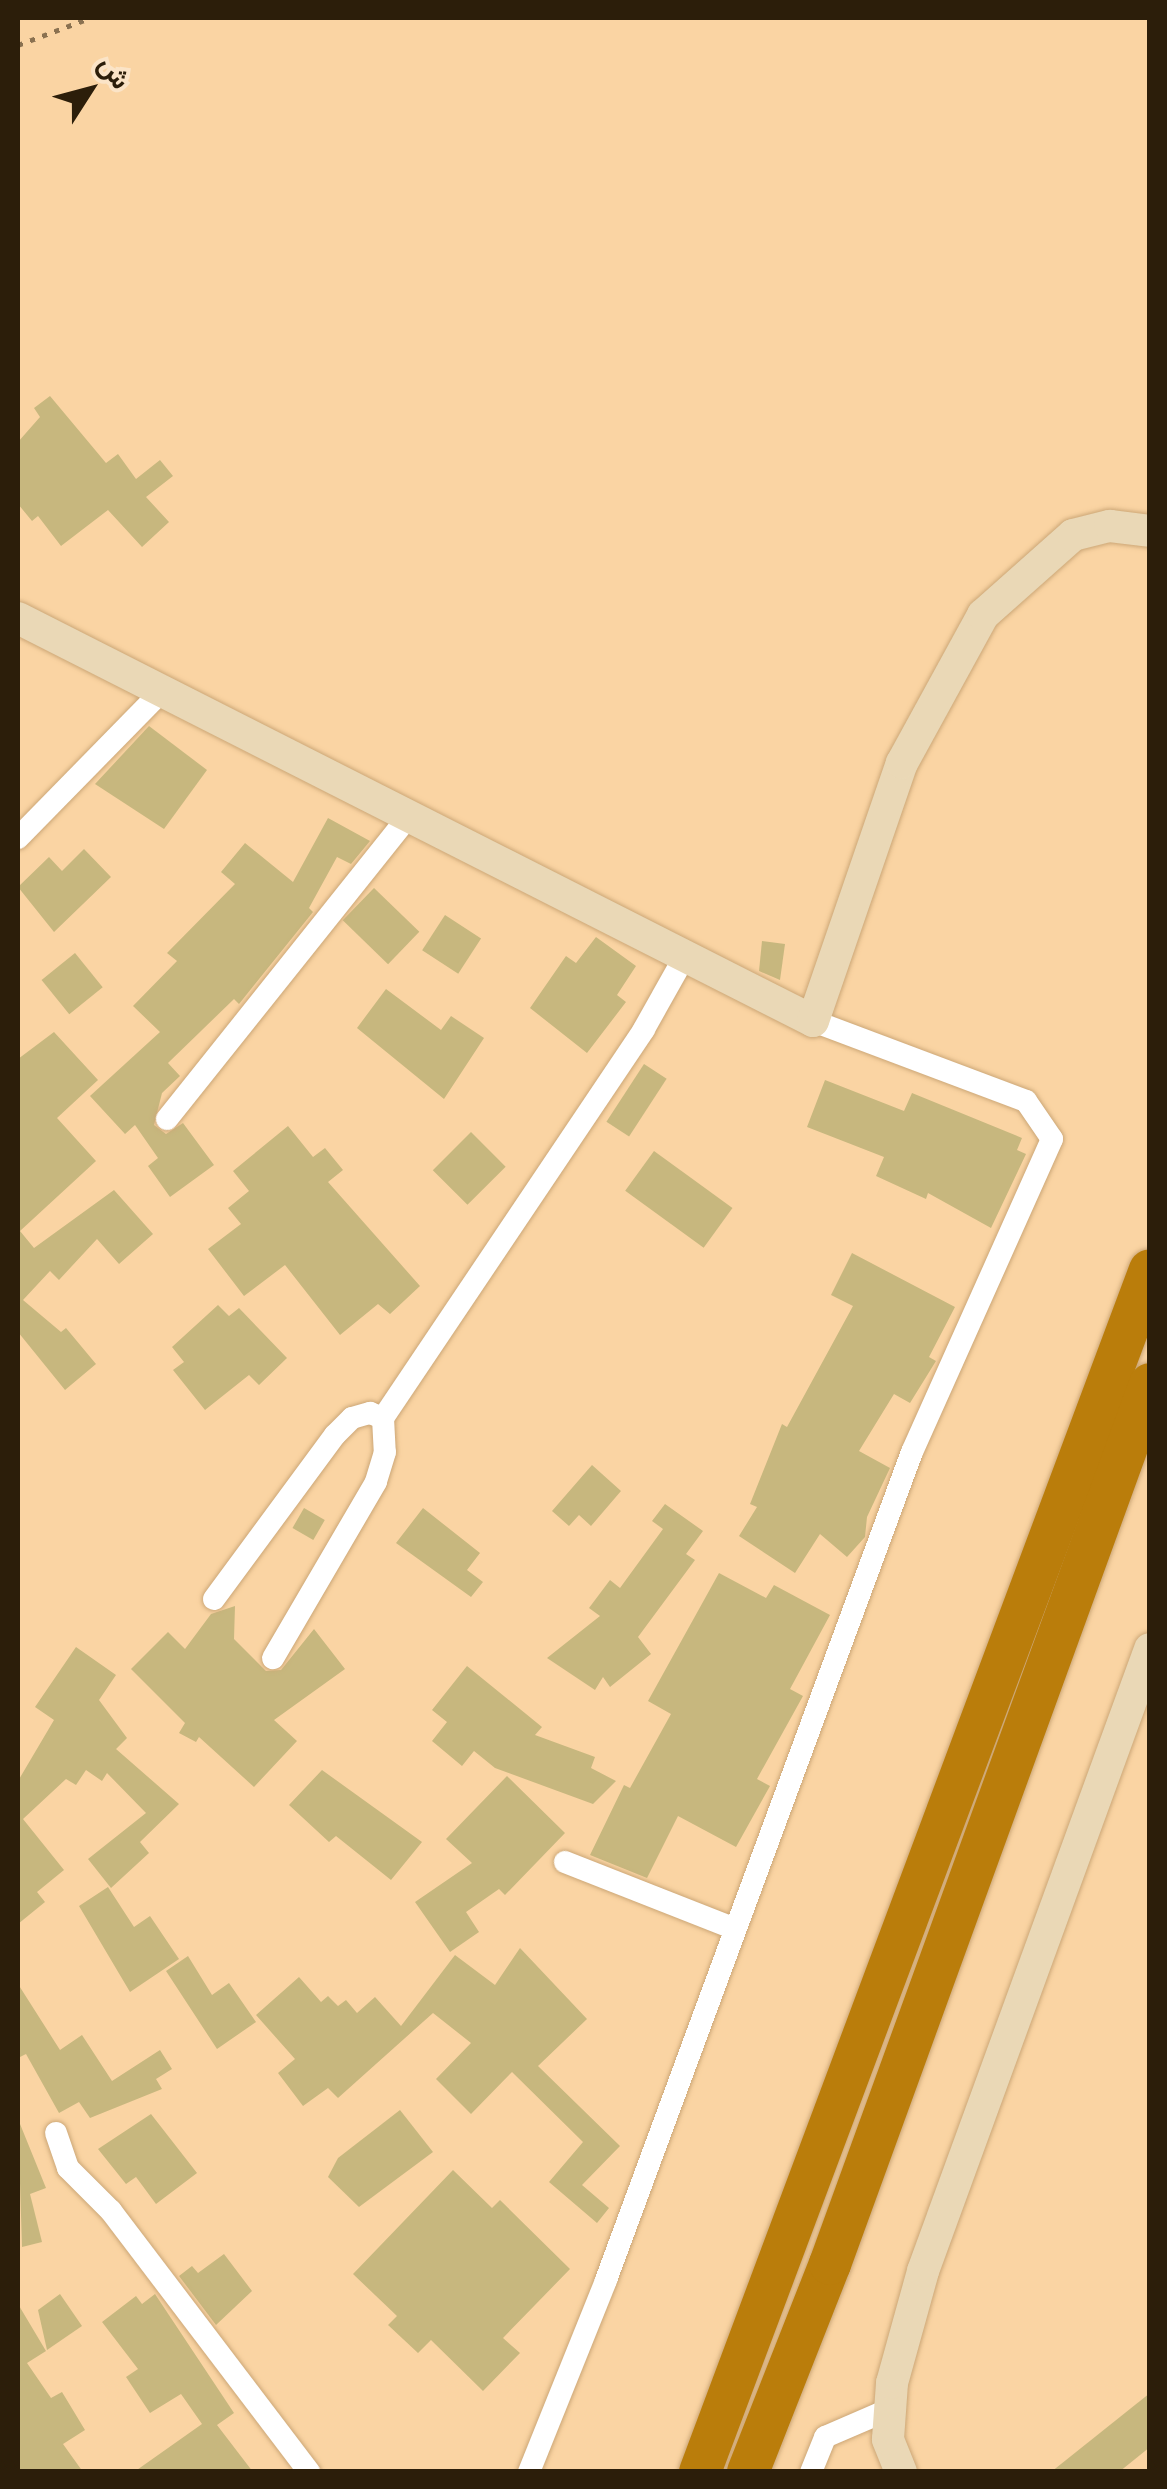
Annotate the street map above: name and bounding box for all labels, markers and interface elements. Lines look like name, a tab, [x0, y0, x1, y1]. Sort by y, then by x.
north arrow	[40, 40, 140, 140]
text: ش	[92, 49, 137, 95]

